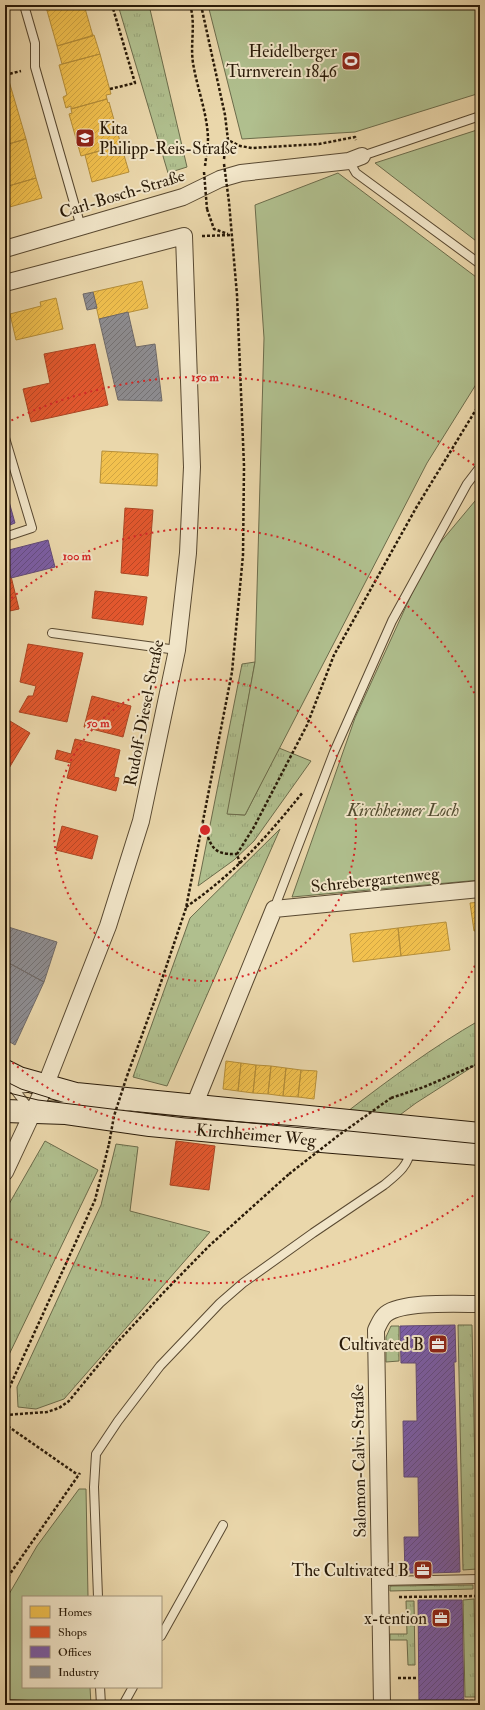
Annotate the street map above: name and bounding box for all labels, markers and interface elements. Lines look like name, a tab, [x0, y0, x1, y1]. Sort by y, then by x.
place label: Heidelberger Turnverein 1846	[226, 41, 338, 82]
sports icon: Heidelberger Turnverein 1846	[340, 50, 362, 72]
place label: Kita Philipp-Reis-Straße	[99, 118, 237, 160]
school or university icon: Kita Philipp-Reis-Straße	[74, 127, 96, 149]
street label: Carl-Bosch-Straße	[57, 165, 187, 223]
text: 150 m	[191, 370, 219, 385]
text: 100 m	[63, 549, 92, 564]
street label: Rudolf-Diesel-Straße	[119, 638, 169, 788]
text: 50 m	[86, 716, 110, 731]
park label: Kirchheimer Loch	[346, 800, 459, 821]
centre of rings	[198, 823, 212, 837]
street label: Schrebergartenweg	[310, 863, 441, 897]
street label: Kirchheimer Weg	[195, 1119, 317, 1151]
office icon: Cultivated B	[427, 1333, 449, 1355]
place label: Cultivated B	[339, 1334, 424, 1355]
street label: Salomon-Calvi-Straße	[347, 1384, 371, 1538]
office icon: The Cultivated B	[412, 1559, 434, 1581]
place label: The Cultivated B	[292, 1560, 409, 1581]
legend	[22, 1596, 162, 1688]
text: Homes	[58, 1605, 92, 1620]
office icon: x-tention	[430, 1607, 452, 1629]
place label: x-tention	[364, 1608, 427, 1629]
text: Shops	[58, 1625, 87, 1640]
text: Offices	[58, 1645, 91, 1660]
text: Industry	[58, 1665, 100, 1680]

